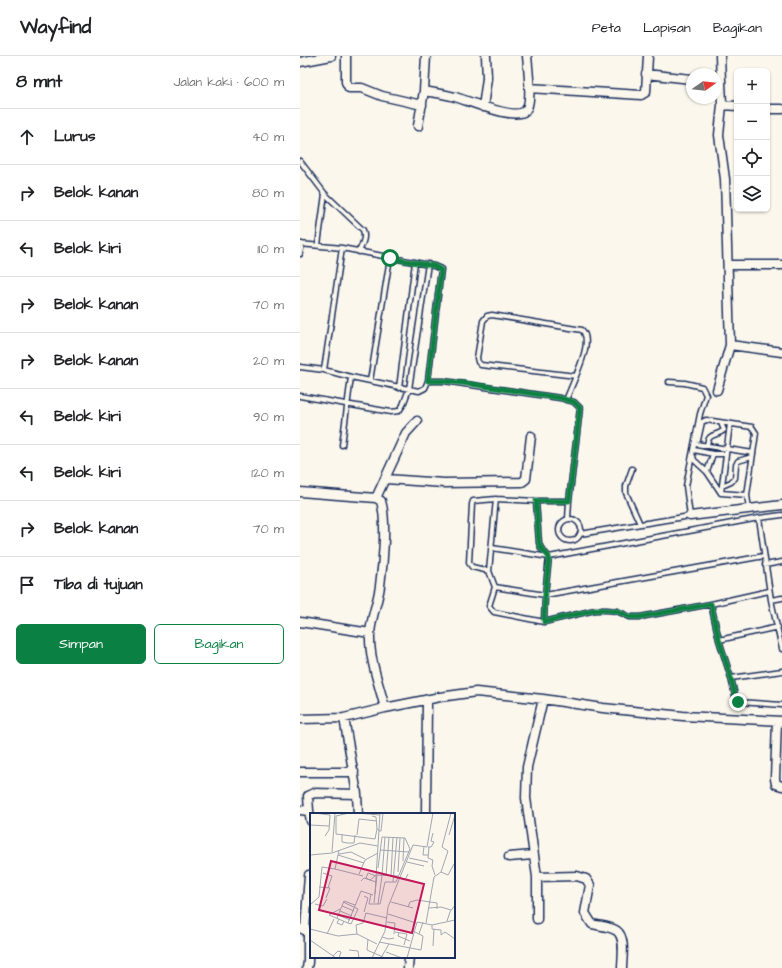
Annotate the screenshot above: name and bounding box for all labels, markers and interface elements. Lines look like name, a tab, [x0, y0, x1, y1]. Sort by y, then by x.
text: Wayfind	[20, 14, 91, 41]
text: Peta	[592, 18, 621, 38]
text: Lapisan	[643, 18, 691, 38]
text: Bagikan	[713, 18, 762, 38]
north arrow	[686, 68, 722, 104]
map controls	[734, 68, 770, 212]
button: +	[734, 68, 770, 104]
text: 8 mnt	[16, 70, 62, 94]
text: Jalan kaki · 600 m	[173, 73, 284, 91]
button: −	[734, 104, 770, 140]
icon: ahead	[16, 126, 38, 148]
text: Lurus	[54, 126, 95, 147]
text: 40 m	[252, 128, 284, 146]
button: locate	[734, 140, 770, 176]
button: layers	[734, 176, 770, 212]
icon: right	[16, 182, 38, 204]
text: Belok kanan	[54, 182, 138, 203]
text: 80 m	[252, 184, 284, 202]
icon: left	[16, 238, 38, 260]
text: Belok kiri	[54, 238, 121, 259]
text: 110 m	[257, 240, 284, 258]
route start	[381, 249, 399, 267]
icon: right	[16, 294, 38, 316]
text: Belok kanan	[54, 294, 138, 315]
text: 70 m	[252, 296, 284, 314]
icon: right	[16, 350, 38, 372]
text: Belok kanan	[54, 350, 138, 371]
text: 20 m	[253, 352, 284, 370]
icon: left	[16, 406, 38, 428]
text: Belok kiri	[54, 406, 121, 427]
text: 90 m	[253, 408, 284, 426]
icon: left	[16, 462, 38, 484]
text: Belok kiri	[54, 462, 121, 483]
text: 120 m	[251, 464, 284, 482]
icon: right	[16, 518, 38, 540]
text: Belok kanan	[54, 518, 138, 539]
text: 70 m	[252, 520, 284, 538]
icon: arrive	[16, 574, 38, 596]
text: Tiba di tujuan	[54, 574, 143, 595]
button: Simpan	[16, 624, 146, 664]
button: Bagikan	[154, 624, 284, 664]
route end	[729, 693, 747, 711]
inset map	[310, 813, 455, 958]

